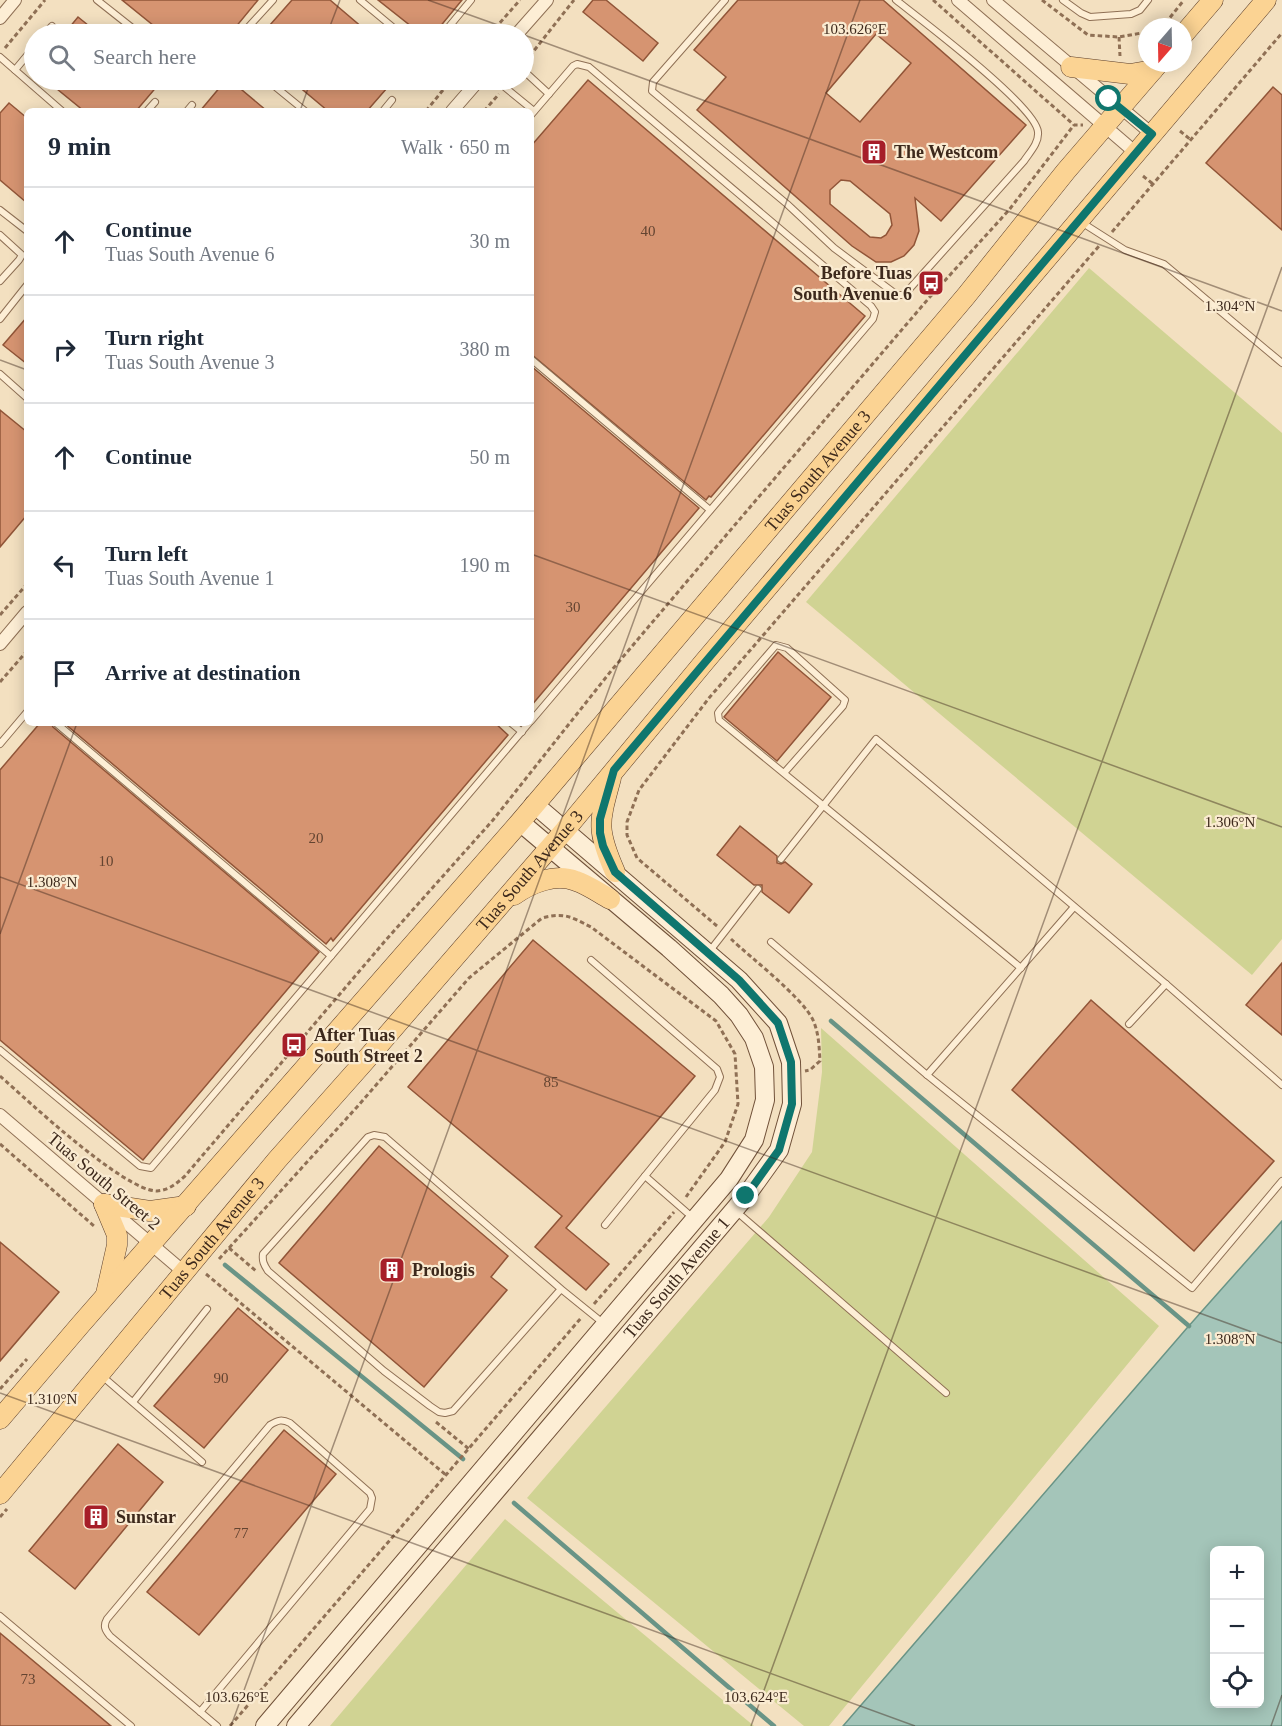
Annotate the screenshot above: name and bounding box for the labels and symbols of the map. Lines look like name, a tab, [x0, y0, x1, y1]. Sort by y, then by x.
north arrow	[1138, 18, 1192, 72]
text: 103.626°E	[823, 21, 887, 37]
route start	[1095, 85, 1121, 111]
building icon: The Westcom	[859, 137, 889, 167]
place label: The Westcom	[894, 142, 998, 162]
house number: 40	[641, 223, 656, 239]
place label: Before Tuas South Avenue 6	[793, 263, 912, 304]
bus stop icon: Before Tuas South Avenue 6	[916, 268, 946, 298]
text: 1.304°N	[1205, 298, 1255, 314]
street label: Tuas South Avenue 3	[761, 406, 875, 536]
house number: 30	[566, 599, 581, 615]
street label: Tuas South Avenue 3	[472, 806, 587, 935]
text: 1.306°N	[1205, 814, 1255, 830]
house number: 20	[309, 830, 324, 846]
house number: 10	[99, 853, 114, 869]
text: 1.308°N	[27, 874, 77, 890]
place label: After Tuas South Street 2	[314, 1025, 423, 1066]
bus stop icon: After Tuas South Street 2	[279, 1030, 309, 1060]
house number: 85	[544, 1074, 559, 1090]
street label: Tuas South Street 2	[44, 1128, 164, 1234]
street label: Tuas South Avenue 3	[156, 1173, 268, 1304]
route end	[732, 1182, 758, 1208]
street label: Tuas South Avenue 1	[620, 1213, 734, 1342]
building icon: Prologis	[377, 1255, 407, 1285]
place label: Prologis	[412, 1260, 475, 1280]
text: 1.308°N	[1205, 1331, 1255, 1347]
house number: 90	[214, 1370, 229, 1386]
text: 1.310°N	[27, 1391, 77, 1407]
building icon: Sunstar	[81, 1502, 111, 1532]
place label: Sunstar	[116, 1507, 176, 1527]
house number: 77	[234, 1525, 249, 1541]
house number: 73	[21, 1671, 36, 1687]
text: 103.626°E	[205, 1689, 269, 1705]
text: 103.624°E	[724, 1689, 788, 1705]

